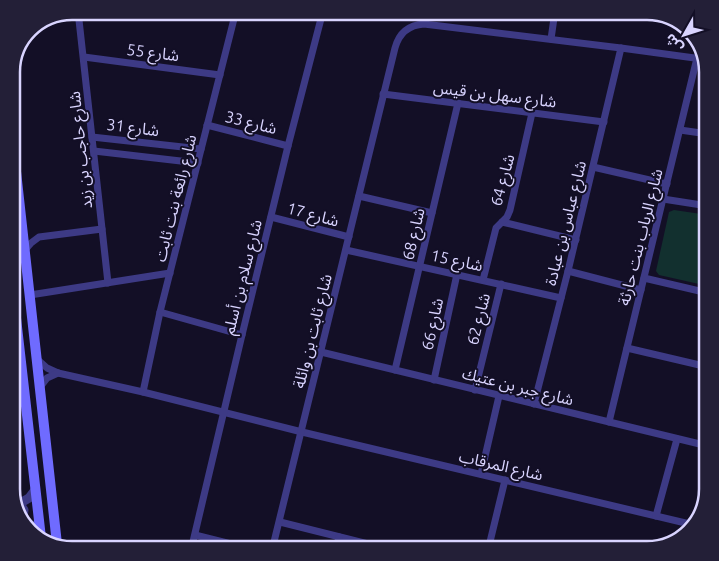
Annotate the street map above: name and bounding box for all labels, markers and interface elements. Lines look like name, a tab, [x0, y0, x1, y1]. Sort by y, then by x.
north arrow	[659, 10, 709, 60]
text: ش	[662, 31, 686, 56]
street label: شارع 55	[125, 40, 180, 68]
street label: شارع سهل بن قيس	[432, 78, 558, 114]
street label: شارع حاجب بن زيد	[65, 90, 99, 210]
street label: شارع 33	[222, 107, 279, 141]
street label: شارع 31	[105, 115, 160, 143]
street label: شارع رائعة بنت ثابت	[150, 133, 203, 264]
street label: شارع 64	[486, 152, 521, 209]
street label: شارع عباس بن عبادة	[541, 159, 593, 288]
street label: شارع الرباب بنت حارثة	[614, 167, 670, 308]
street label: شارع 17	[284, 198, 341, 233]
street label: شارع 68	[398, 206, 432, 263]
street label: شارع سلام بن أسلم	[219, 218, 269, 337]
street label: شارع 15	[428, 246, 485, 278]
street label: شارع ثابت بن وائلة	[289, 272, 339, 391]
street label: شارع 62	[463, 291, 497, 348]
street label: شارع 66	[418, 296, 450, 353]
street label: شارع جبر بن عتيك	[459, 363, 576, 412]
street label: شارع المرقاب	[456, 447, 545, 487]

